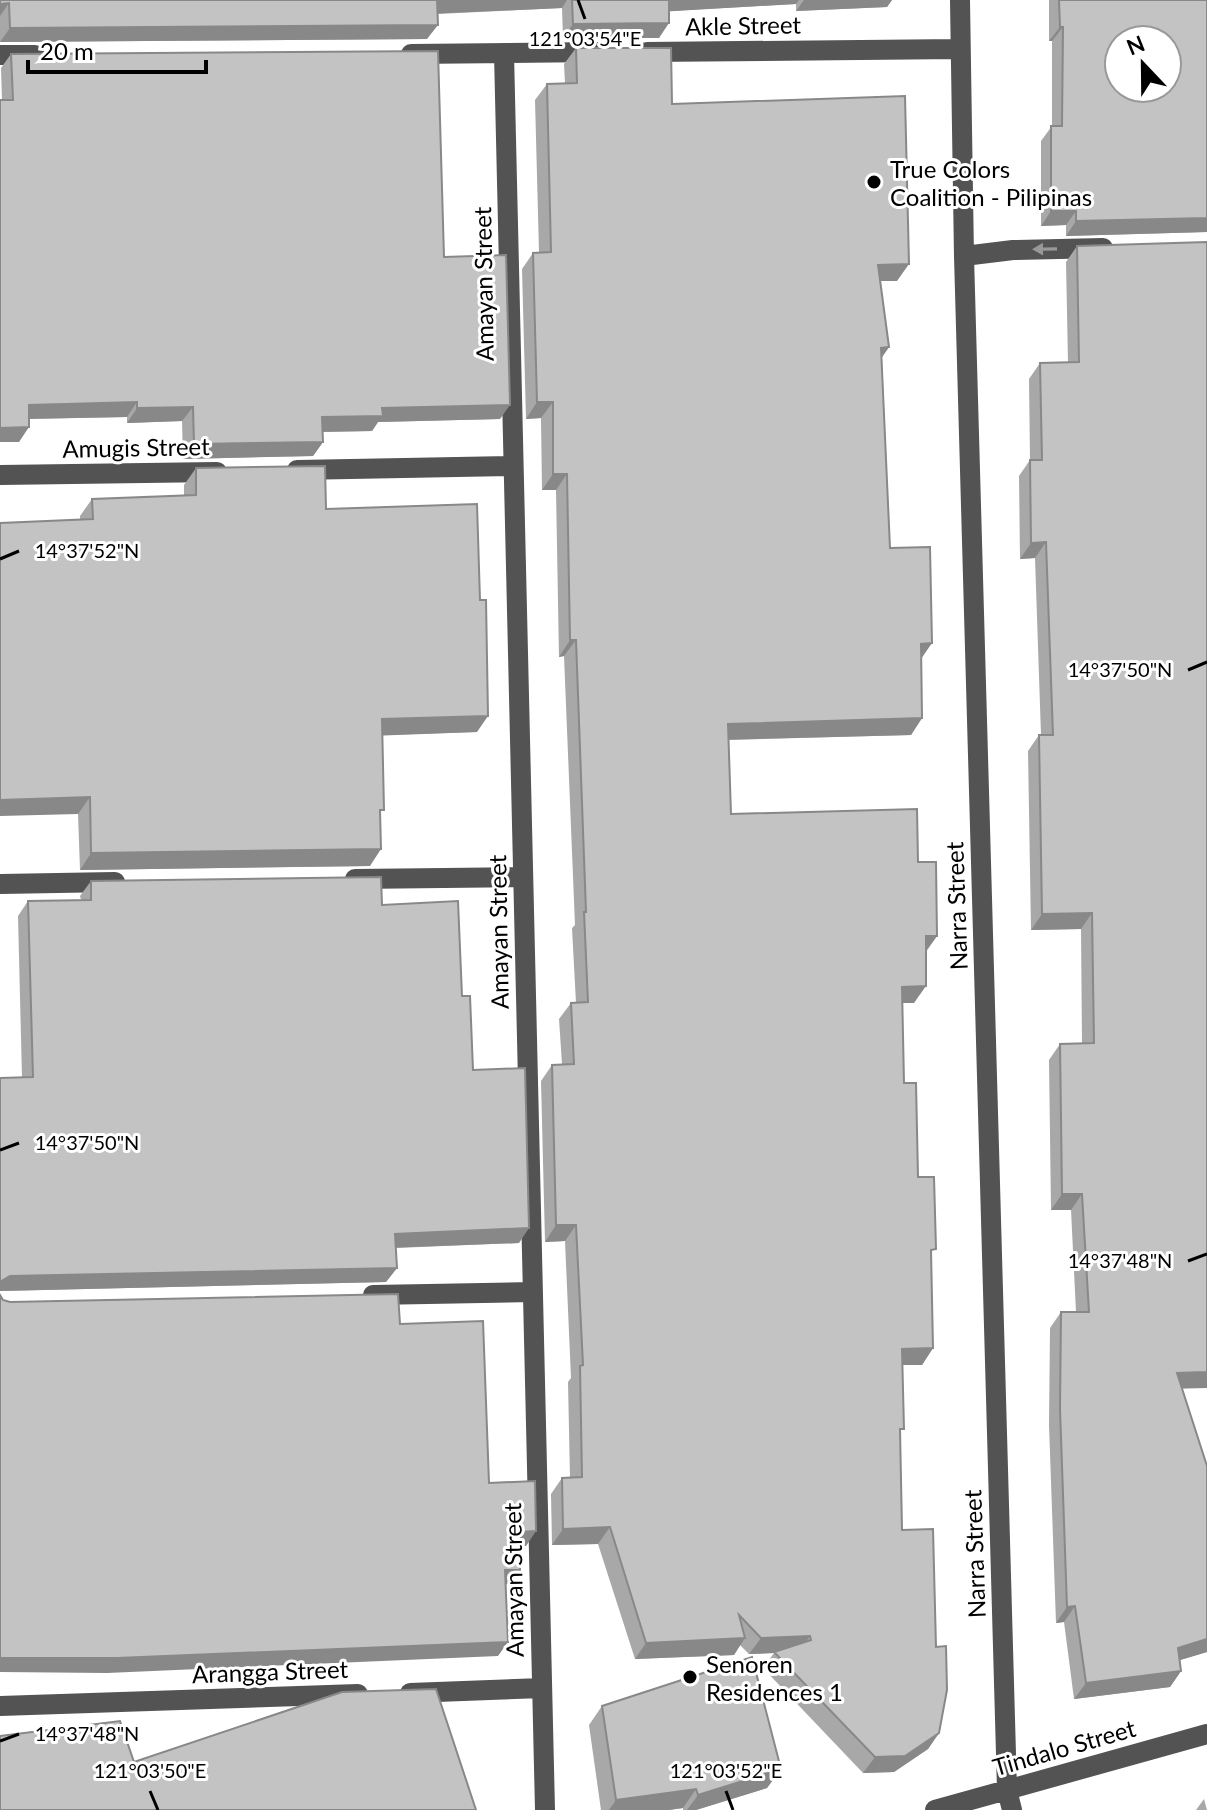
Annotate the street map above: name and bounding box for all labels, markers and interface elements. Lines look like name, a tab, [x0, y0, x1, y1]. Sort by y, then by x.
street label: Akle Street	[685, 9, 802, 41]
scale bar	[28, 24, 206, 74]
north arrow	[1103, 24, 1183, 104]
text: 121°03'54"E	[529, 26, 641, 50]
text: N	[1122, 29, 1148, 61]
text: 20 m	[40, 36, 94, 65]
place label: True Colors Coalition - Pilipinas	[890, 154, 1092, 211]
marker: True Colors Coalition - Pilipinas	[865, 173, 883, 191]
street label: Amayan Street	[467, 206, 499, 361]
one-way arrow	[1032, 243, 1057, 255]
street label: Amugis Street	[62, 431, 210, 463]
text: 14°37'52"N	[35, 538, 139, 562]
text: 14°37'50"N	[1068, 657, 1172, 681]
street label: Narra Street	[939, 841, 973, 971]
street label: Amayan Street	[482, 854, 514, 1009]
text: 14°37'50"N	[35, 1130, 139, 1154]
text: 14°37'48"N	[1068, 1248, 1172, 1272]
street label: Narra Street	[957, 1489, 991, 1619]
street label: Amayan Street	[497, 1502, 529, 1657]
place label: Senoren Residences 1	[706, 1649, 843, 1706]
street label: Arangga Street	[191, 1654, 349, 1688]
marker: Senoren Residences 1	[681, 1668, 699, 1686]
street label: Tindalo Street	[989, 1713, 1139, 1781]
text: 14°37'48"N	[35, 1721, 139, 1745]
text: 121°03'50"E	[94, 1758, 206, 1782]
text: 121°03'52"E	[670, 1758, 782, 1782]

